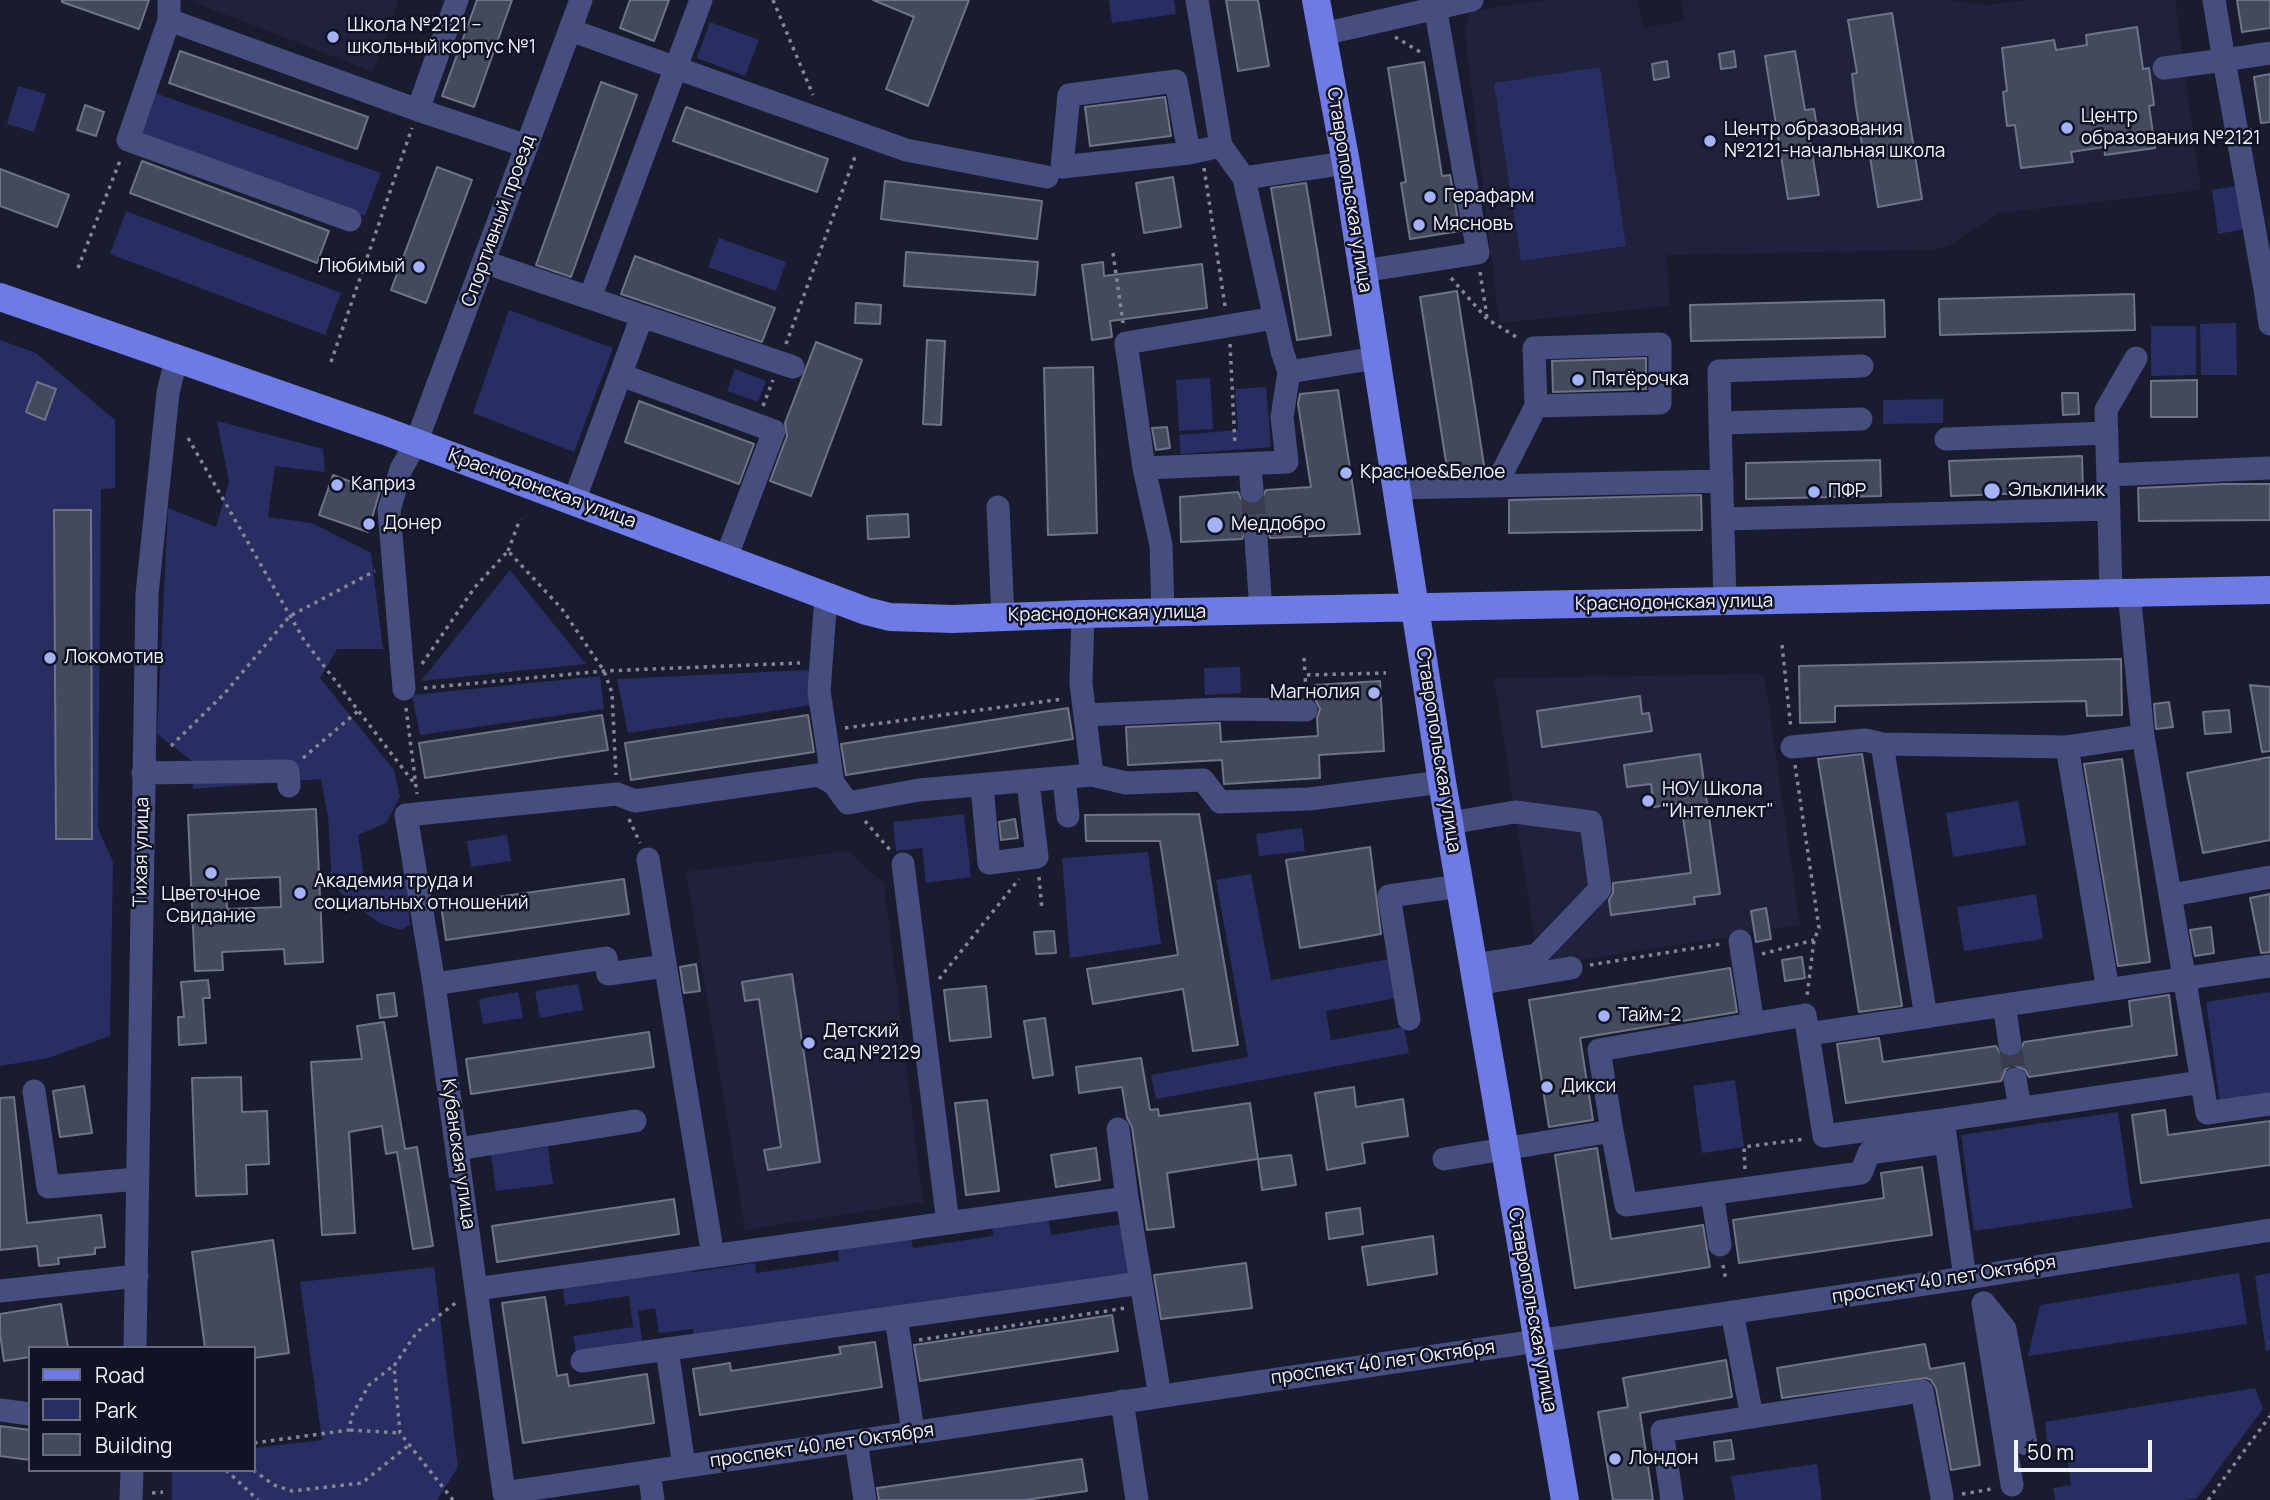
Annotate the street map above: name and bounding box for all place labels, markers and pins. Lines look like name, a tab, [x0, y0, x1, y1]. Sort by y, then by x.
place label: Школа №2121 – школьный корпус №1	[347, 15, 536, 59]
marker: Школа №2121 – школьный корпус №1	[325, 29, 341, 45]
place label: Центр образования №2121	[2081, 106, 2261, 150]
place label: Центр образования №2121-начальная школа	[1724, 119, 1945, 163]
marker: Центр образования №2121	[2059, 120, 2075, 136]
marker: Центр образования №2121-начальная школа	[1702, 133, 1718, 149]
place label: Герафарм	[1444, 186, 1534, 208]
marker: Герафарм	[1422, 189, 1438, 205]
place label: Мясновъ	[1433, 214, 1513, 236]
marker: Мясновъ	[1411, 217, 1427, 233]
place label: Любимый	[318, 256, 405, 278]
marker: Любимый	[411, 259, 427, 275]
place label: Пятёрочка	[1592, 369, 1689, 391]
marker: Пятёрочка	[1570, 372, 1586, 388]
place label: Красное&Белое	[1360, 462, 1505, 484]
marker: Красное&Белое	[1338, 465, 1354, 481]
place label: Каприз	[351, 474, 415, 496]
marker: Каприз	[329, 477, 345, 493]
place label: Эльклиник	[2008, 480, 2105, 502]
place label: ПФР	[1828, 481, 1866, 503]
marker: Эльклиник	[1982, 481, 2002, 501]
marker: ПФР	[1806, 484, 1822, 500]
place label: Донер	[383, 513, 442, 535]
place label: Меддобро	[1231, 514, 1326, 536]
marker: Меддобро	[1205, 515, 1225, 535]
marker: Донер	[361, 516, 377, 532]
place label: Локомотив	[64, 647, 164, 669]
marker: Локомотив	[42, 650, 58, 666]
place label: Магнолия	[1270, 682, 1360, 704]
marker: Магнолия	[1366, 685, 1382, 701]
place label: НОУ Школа "Интеллект"	[1662, 779, 1774, 823]
marker: НОУ Школа "Интеллект"	[1640, 793, 1656, 809]
marker: Цветочное Свидание	[203, 865, 219, 881]
place label: Академия труда и социальных отношений	[314, 871, 529, 915]
place label: Цветочное Свидание	[161, 884, 261, 928]
marker: Академия труда и социальных отношений	[292, 885, 308, 901]
place label: Тайм-2	[1618, 1005, 1681, 1027]
marker: Тайм-2	[1596, 1008, 1612, 1024]
place label: Детский сад №2129	[823, 1021, 921, 1065]
marker: Детский сад №2129	[801, 1035, 817, 1051]
place label: Дикси	[1561, 1076, 1616, 1098]
marker: Дикси	[1539, 1079, 1555, 1095]
place label: Лондон	[1629, 1448, 1699, 1470]
marker: Лондон	[1607, 1451, 1623, 1467]

